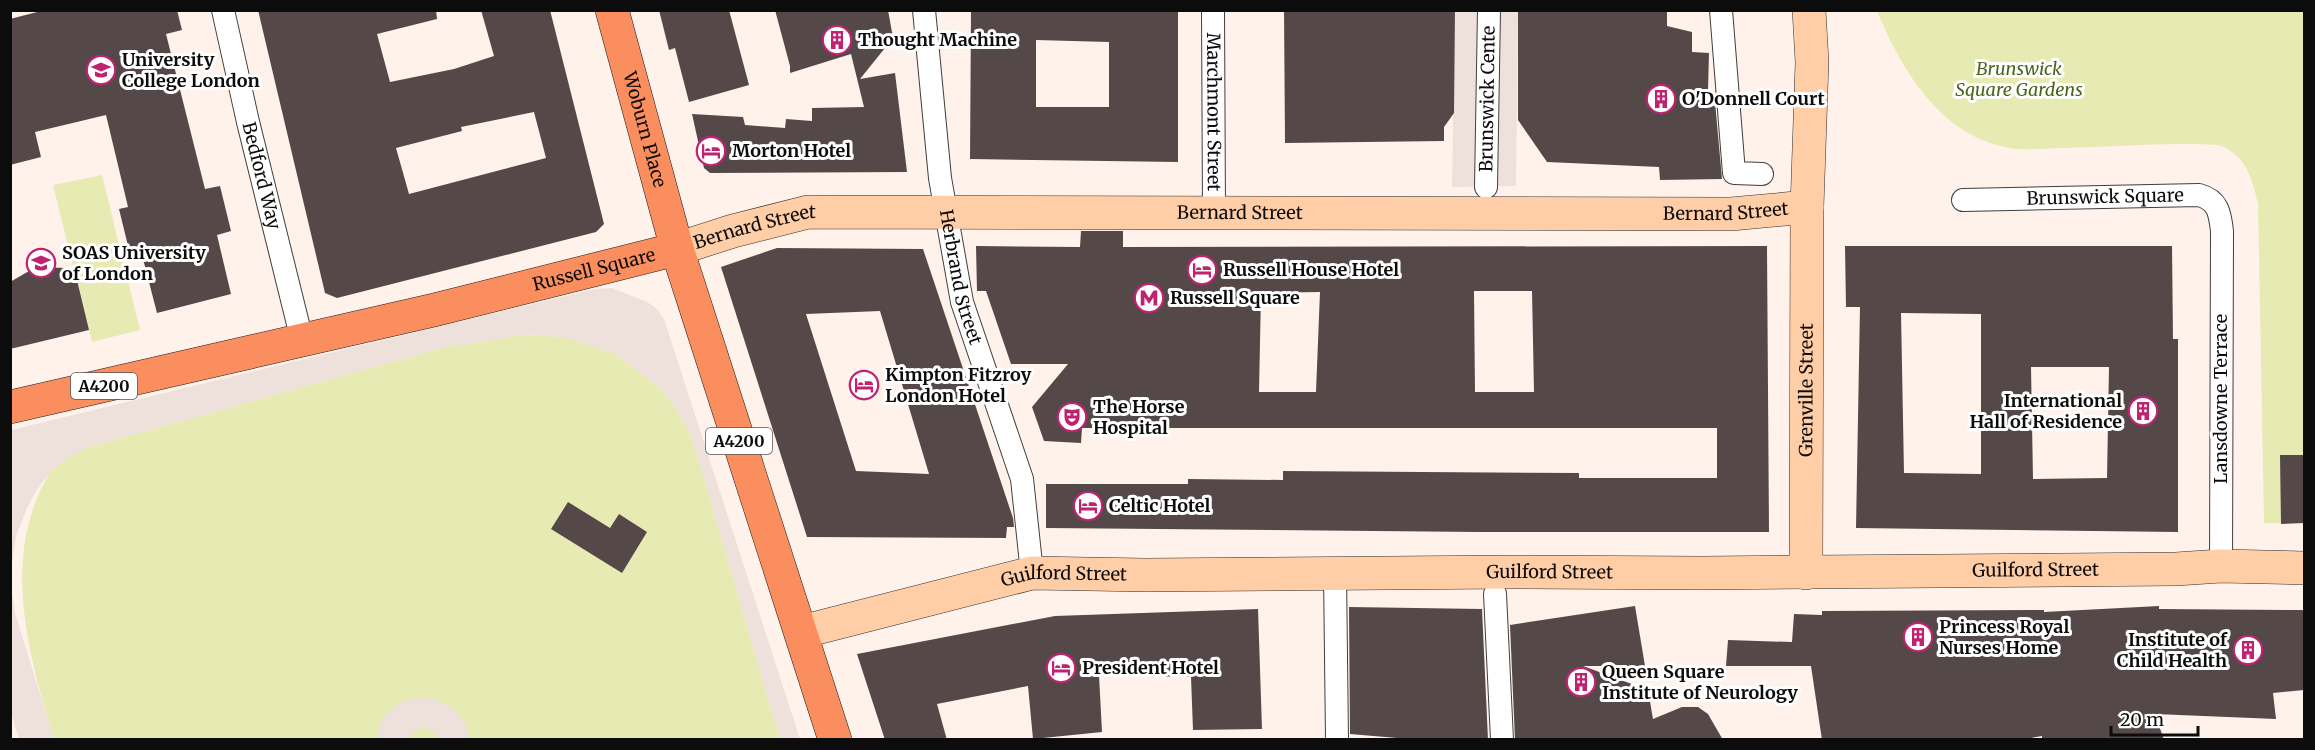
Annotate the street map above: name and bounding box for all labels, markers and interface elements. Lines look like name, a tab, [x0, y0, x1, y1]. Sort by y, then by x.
building icon: Thought Machine	[821, 24, 853, 56]
street label: Brunswick Cente	[1474, 26, 1500, 172]
place label: Thought Machine	[858, 28, 1017, 51]
street label: Marchmont Street	[1202, 33, 1226, 191]
place label: University College London	[122, 48, 260, 92]
school or university icon: University College London	[85, 54, 117, 86]
park label: Brunswick Square Gardens	[1955, 57, 2083, 101]
street label: Woburn Place	[618, 68, 672, 190]
building icon: O'Donnell Court	[1645, 83, 1677, 115]
place label: O'Donnell Court	[1682, 87, 1825, 110]
street label: Bedford Way	[237, 119, 286, 232]
hotel icon: Morton Hotel	[695, 135, 727, 167]
place label: Morton Hotel	[732, 139, 851, 162]
street label: Brunswick Square	[2026, 183, 2184, 210]
street label: Bernard Street	[1663, 197, 1790, 225]
street label: Bernard Street	[691, 200, 816, 254]
street label: Bernard Street	[1177, 201, 1303, 224]
street label: Herbrand Street	[935, 208, 988, 348]
place label: SOAS University of London	[62, 241, 206, 285]
street label: Russell Square	[530, 243, 658, 296]
school or university icon: SOAS University of London	[25, 247, 57, 279]
hotel icon: Russell House Hotel	[1186, 254, 1218, 286]
place label: Russell House Hotel	[1223, 258, 1399, 281]
metro station icon: Russell Square	[1133, 282, 1165, 314]
place label: Russell Square	[1170, 286, 1300, 309]
street label: Lansdowne Terrace	[2209, 314, 2232, 484]
street label: Grenville Street	[1794, 323, 1818, 457]
place label: Kimpton Fitzroy London Hotel	[885, 363, 1032, 407]
hotel icon: Kimpton Fitzroy London Hotel	[848, 369, 880, 401]
road number: A4200	[71, 373, 137, 399]
place label: International Hall of Residence	[1969, 389, 2122, 433]
place label: The Horse Hospital	[1093, 395, 1185, 439]
building icon: International Hall of Residence	[2127, 395, 2159, 427]
theatre icon: The Horse Hospital	[1056, 401, 1088, 433]
road number: A4200	[706, 428, 772, 454]
hotel icon: Celtic Hotel	[1072, 490, 1104, 522]
place label: Celtic Hotel	[1109, 494, 1211, 517]
street label: Guilford Street	[1972, 558, 2099, 582]
street label: Guilford Street	[1486, 560, 1613, 584]
street label: Guilford Street	[998, 561, 1127, 592]
place label: Princess Royal Nurses Home	[1939, 615, 2069, 659]
building icon: Princess Royal Nurses Home	[1902, 621, 1934, 653]
place label: Institute of Child Health	[2117, 628, 2228, 672]
building icon: Institute of Child Health	[2232, 634, 2264, 666]
hotel icon: President Hotel	[1045, 652, 1077, 684]
place label: President Hotel	[1082, 656, 1219, 679]
place label: Queen Square Institute of Neurology	[1602, 660, 1798, 704]
building icon: Queen Square Institute of Neurology	[1565, 666, 1597, 698]
scale bar	[2111, 699, 2198, 737]
text: 20 m	[2120, 708, 2164, 731]

